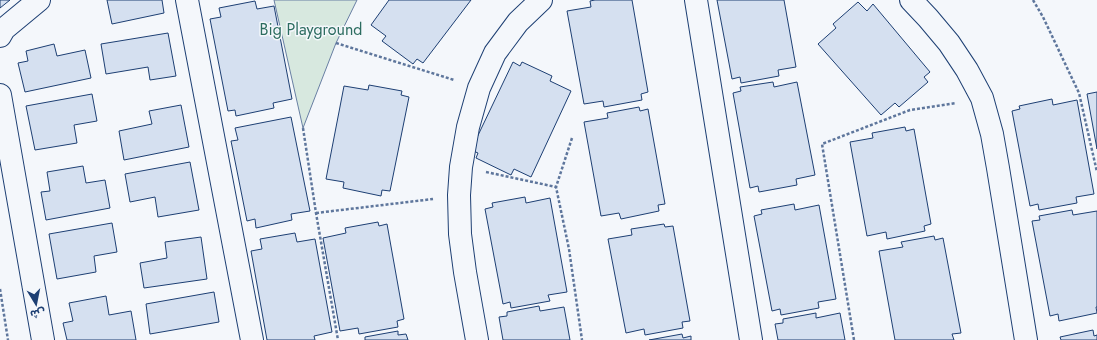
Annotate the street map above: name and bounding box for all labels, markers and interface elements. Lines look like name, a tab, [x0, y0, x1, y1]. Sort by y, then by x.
park label: Big Playground	[260, 18, 362, 41]
north arrow	[16, 284, 56, 324]
text: ش	[29, 305, 47, 323]

